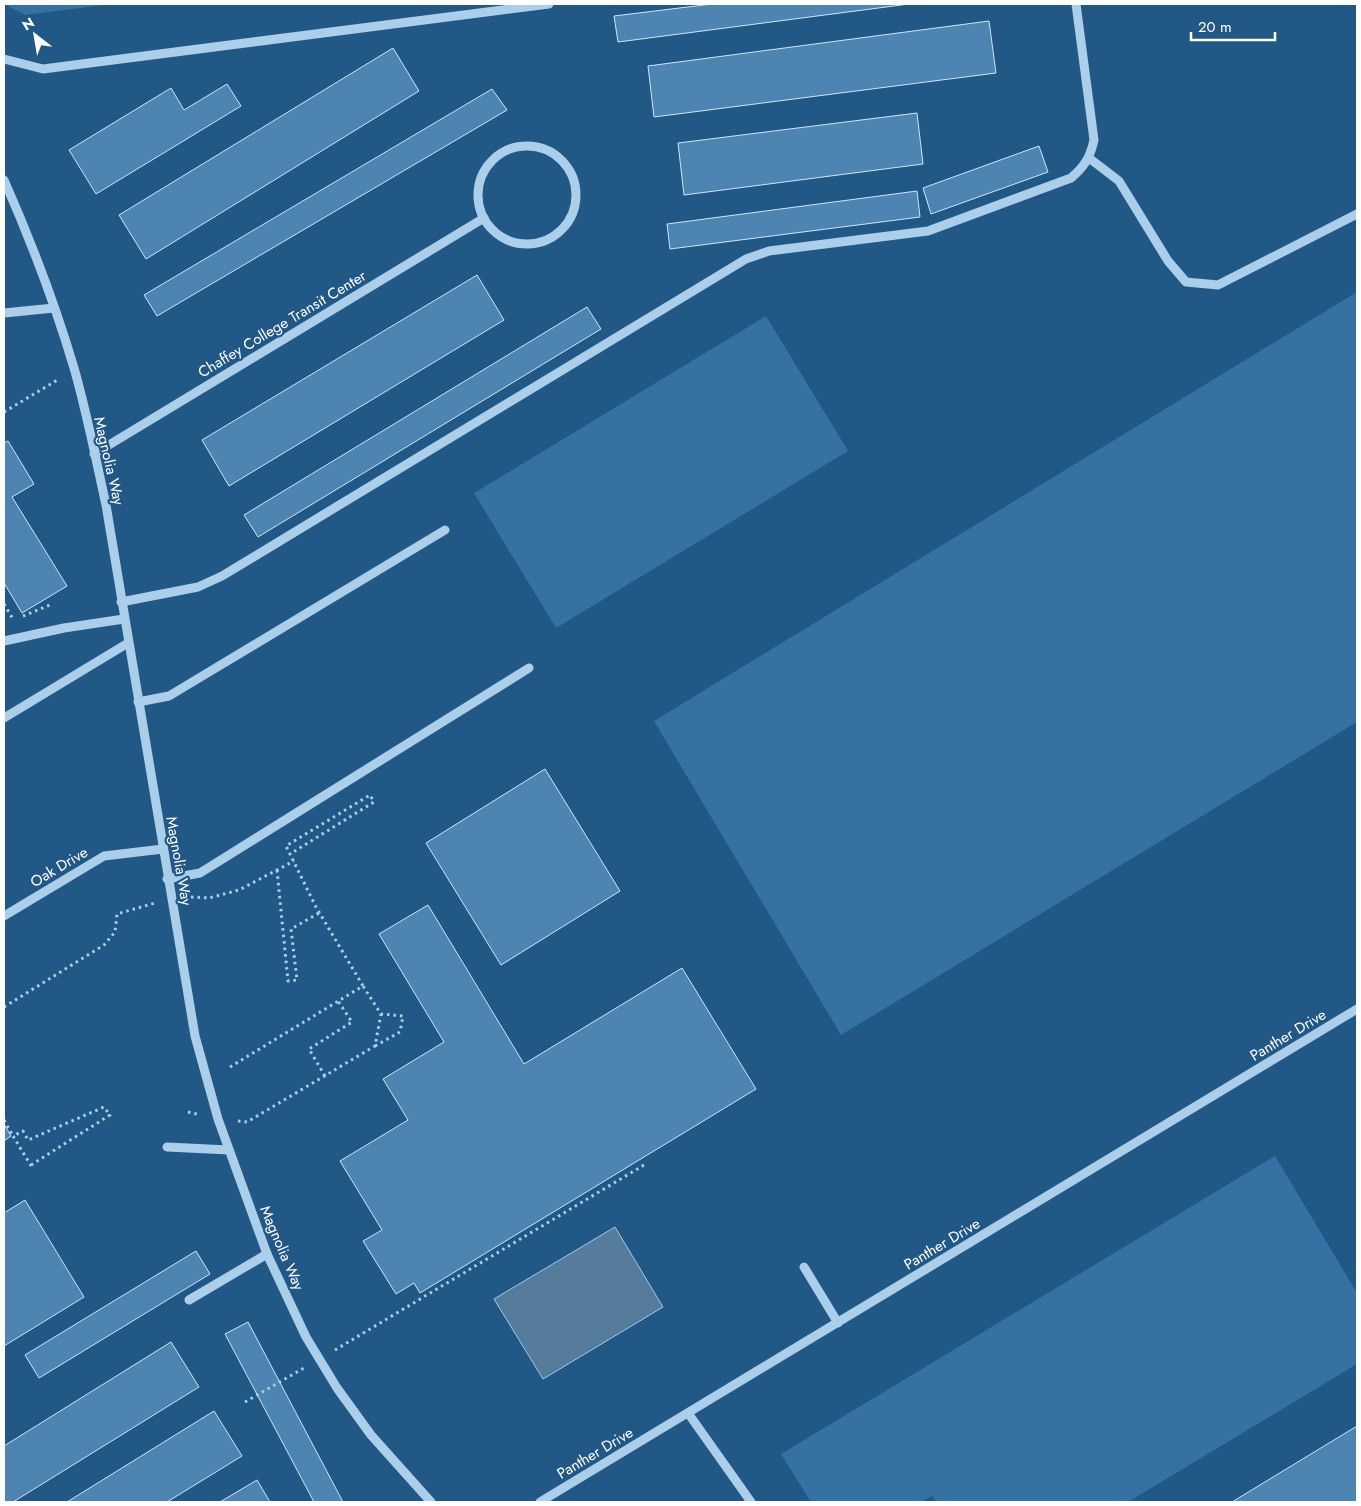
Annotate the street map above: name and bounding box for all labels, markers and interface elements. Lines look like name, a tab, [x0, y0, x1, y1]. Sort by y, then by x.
north arrow	[10, 10, 60, 60]
scale bar	[1191, 10, 1275, 42]
text: N	[18, 12, 38, 35]
text: 20 m	[1198, 16, 1232, 38]
street label: Chaffey College Transit Center	[194, 264, 371, 383]
street label: Magnolia Way	[88, 415, 130, 508]
street label: Magnolia Way	[160, 815, 198, 908]
street label: Oak Drive	[26, 841, 92, 893]
street label: Panther Drive	[1246, 1004, 1330, 1066]
street label: Magnolia Way	[254, 1202, 310, 1294]
street label: Panther Drive	[900, 1213, 984, 1275]
street label: Panther Drive	[553, 1422, 637, 1484]

